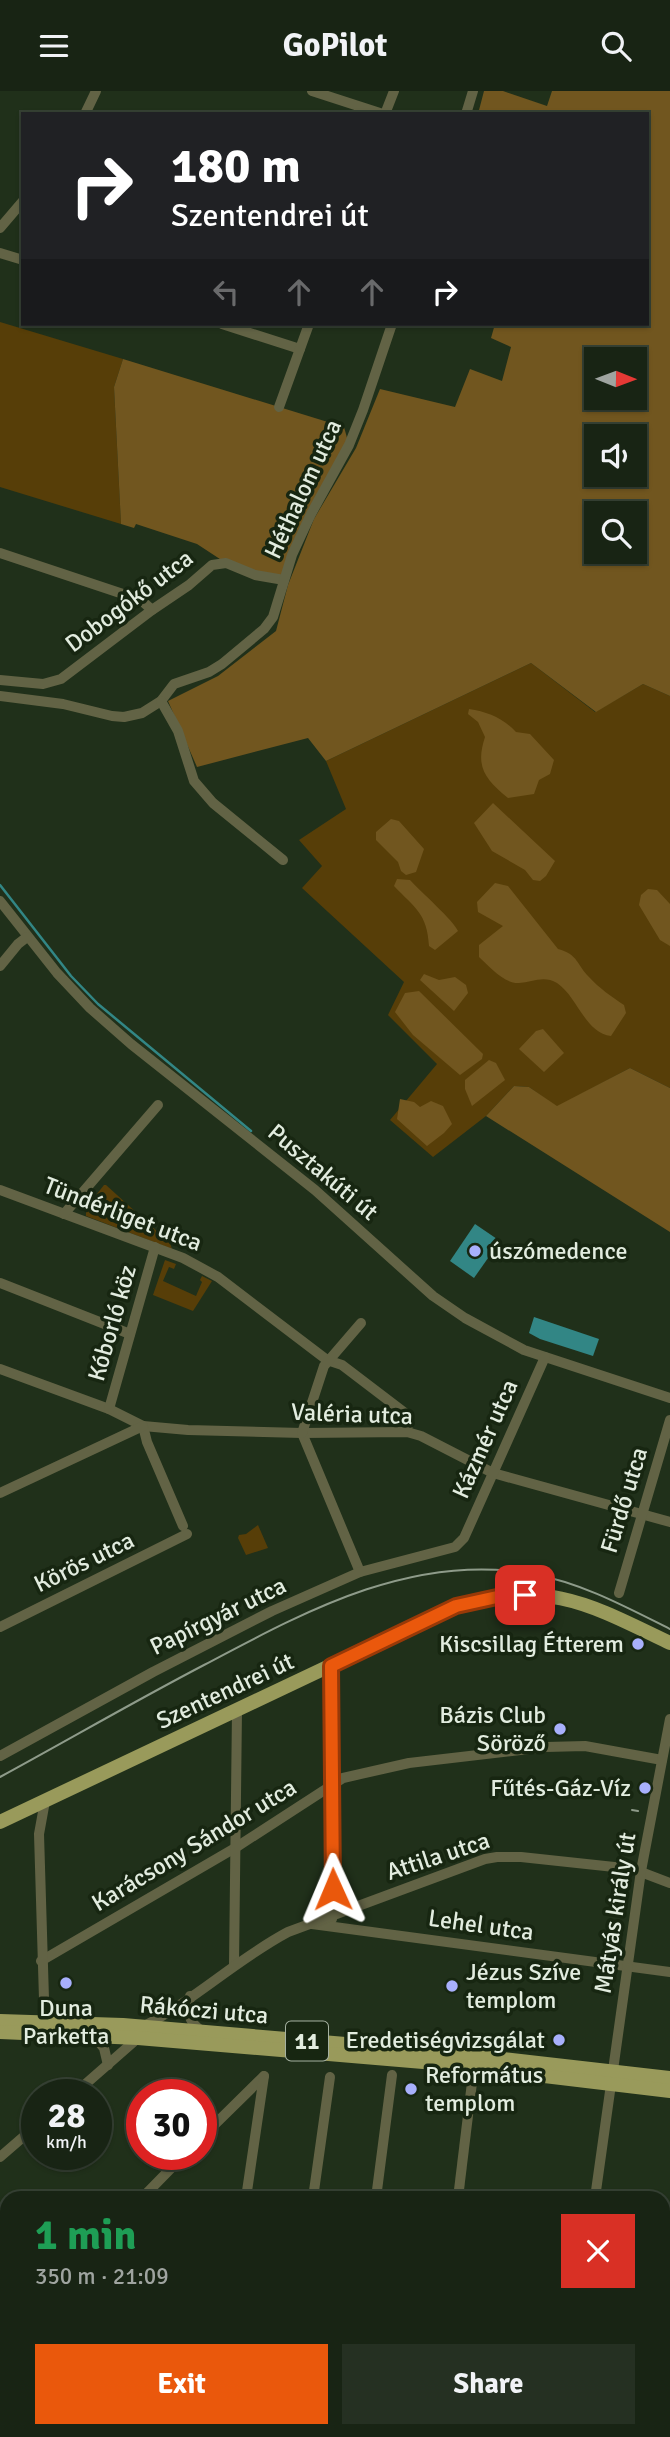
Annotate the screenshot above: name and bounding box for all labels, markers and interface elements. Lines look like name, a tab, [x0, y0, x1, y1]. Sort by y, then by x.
text: GoPilot	[283, 26, 387, 65]
icon: menu	[35, 27, 73, 65]
icon: search	[597, 27, 635, 65]
text: 180 m	[171, 136, 301, 196]
icon: right	[56, 140, 147, 231]
text: Szentendrei út	[171, 196, 369, 235]
icon: left	[207, 273, 245, 311]
icon: ahead	[280, 273, 318, 311]
icon: ahead	[353, 273, 391, 311]
icon: right	[426, 273, 464, 311]
north arrow	[584, 347, 648, 409]
map controls	[584, 347, 647, 564]
street label: Héthalom utca	[258, 415, 348, 563]
button: sound	[584, 424, 647, 487]
button: search	[584, 501, 647, 564]
street label: Dobogókő utca	[59, 543, 199, 659]
street label: Pusztakúti út	[262, 1117, 384, 1227]
street label: Tündérliget utca	[40, 1170, 206, 1258]
place label: úszómedence	[489, 1236, 628, 1266]
marker: úszómedence	[467, 1243, 483, 1259]
street label: Kóborló köz	[81, 1262, 143, 1384]
street label: Kázmér utca	[445, 1375, 525, 1503]
street label: Valéria utca	[291, 1397, 413, 1431]
street label: Fürdő utca	[594, 1444, 654, 1556]
street label: Körös utca	[29, 1525, 139, 1599]
pin	[495, 1565, 555, 1625]
street label: Papírgyár utca	[145, 1570, 291, 1662]
icon: arrive	[506, 1576, 544, 1614]
place label: Kiscsillag Étterem	[439, 1629, 624, 1659]
marker: Kiscsillag Étterem	[630, 1636, 646, 1652]
street label: Szentendrei út	[151, 1646, 299, 1736]
place label: Bázis Club Söröző	[439, 1700, 546, 1758]
marker: Bázis Club Söröző	[552, 1721, 568, 1737]
street label: Karácsony Sándor utca	[86, 1772, 302, 1918]
place label: Fűtés-Gáz-Víz	[490, 1773, 631, 1803]
marker: Fűtés-Gáz-Víz	[637, 1780, 653, 1796]
street label: Attila utca	[382, 1825, 494, 1887]
street label: Mátyás király út	[587, 1830, 643, 1996]
position arrow	[296, 1852, 370, 1926]
street label: Lehel utca	[426, 1903, 536, 1947]
place label: Jézus Szíve templom	[466, 1957, 581, 2015]
marker: Duna Parketta	[58, 1975, 74, 1991]
marker: Jézus Szíve templom	[444, 1978, 460, 1994]
street label: Rákóczi utca	[138, 1989, 270, 2031]
place label: Duna Parketta	[23, 1993, 109, 2051]
road number: 11	[286, 2021, 328, 2060]
place label: Eredetiségvizsgálat	[345, 2025, 545, 2055]
marker: Eredetiségvizsgálat	[551, 2032, 567, 2048]
place label: Református templom	[425, 2060, 543, 2118]
speed limit sign: 30	[126, 2079, 217, 2170]
marker: Református templom	[403, 2081, 419, 2097]
text: 28	[48, 2094, 85, 2137]
text: km/h	[46, 2131, 87, 2153]
text: 1 min	[35, 2210, 136, 2261]
button: close	[561, 2214, 635, 2288]
text: 350 m · 21:09	[35, 2262, 169, 2291]
button: Exit	[35, 2344, 328, 2424]
button: Share	[342, 2344, 635, 2424]

